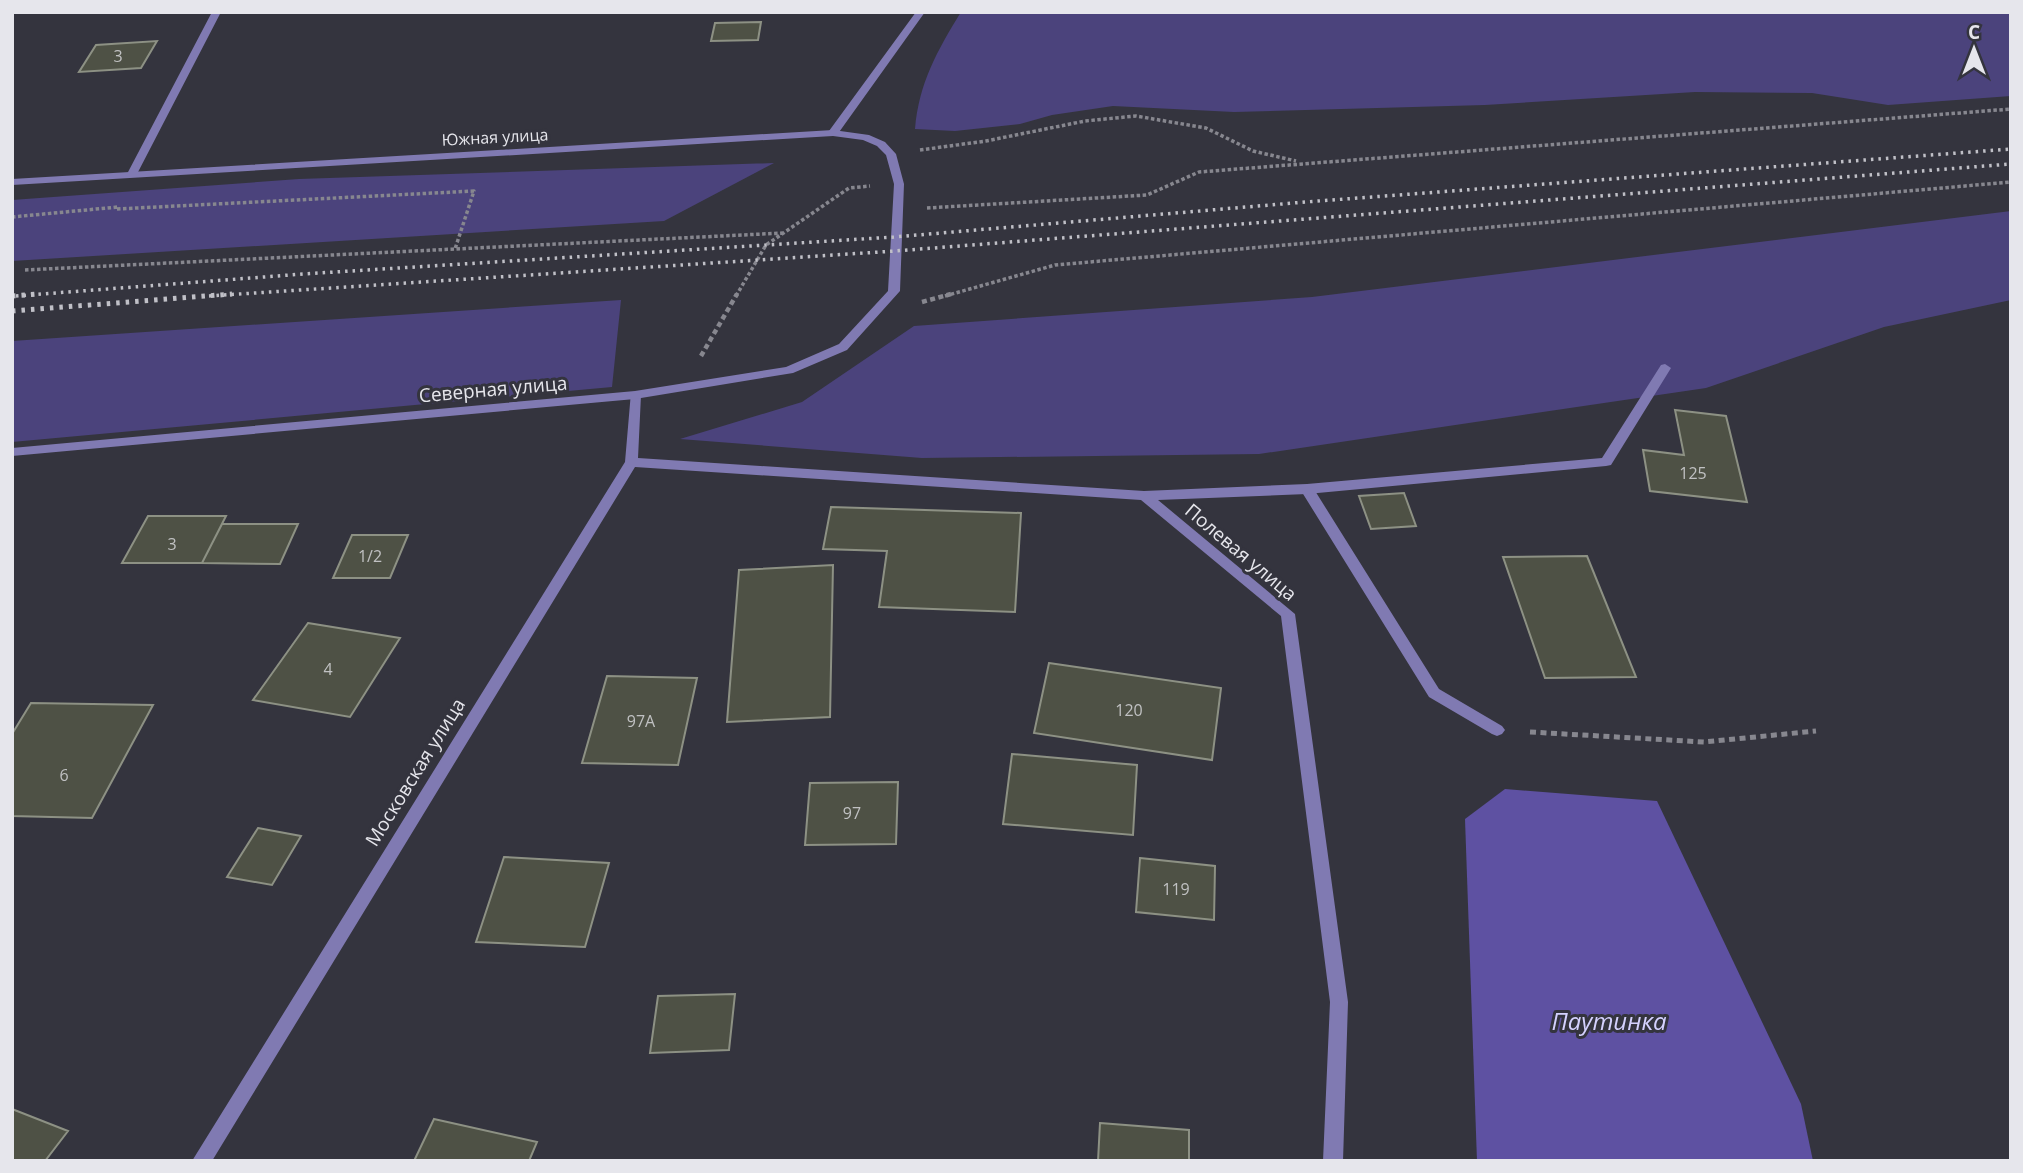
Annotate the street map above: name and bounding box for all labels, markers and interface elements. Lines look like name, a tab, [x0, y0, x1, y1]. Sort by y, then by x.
north arrow	[1939, 14, 2009, 84]
text: С	[1968, 19, 1980, 45]
house number: 3	[113, 45, 123, 67]
street label: Южная улица	[441, 123, 549, 151]
street label: Северная улица	[418, 370, 568, 408]
house number: 125	[1679, 462, 1707, 484]
street label: Полевая улица	[1180, 497, 1302, 607]
house number: 3	[167, 533, 177, 555]
house number: 1/2	[358, 545, 382, 567]
house number: 4	[323, 658, 333, 680]
street label: Московская улица	[359, 693, 471, 851]
house number: 120	[1115, 699, 1143, 721]
house number: 97А	[627, 710, 656, 732]
house number: 6	[59, 764, 69, 786]
house number: 97	[843, 802, 861, 824]
house number: 119	[1162, 878, 1190, 900]
water label: Паутинка	[1551, 1004, 1667, 1037]

